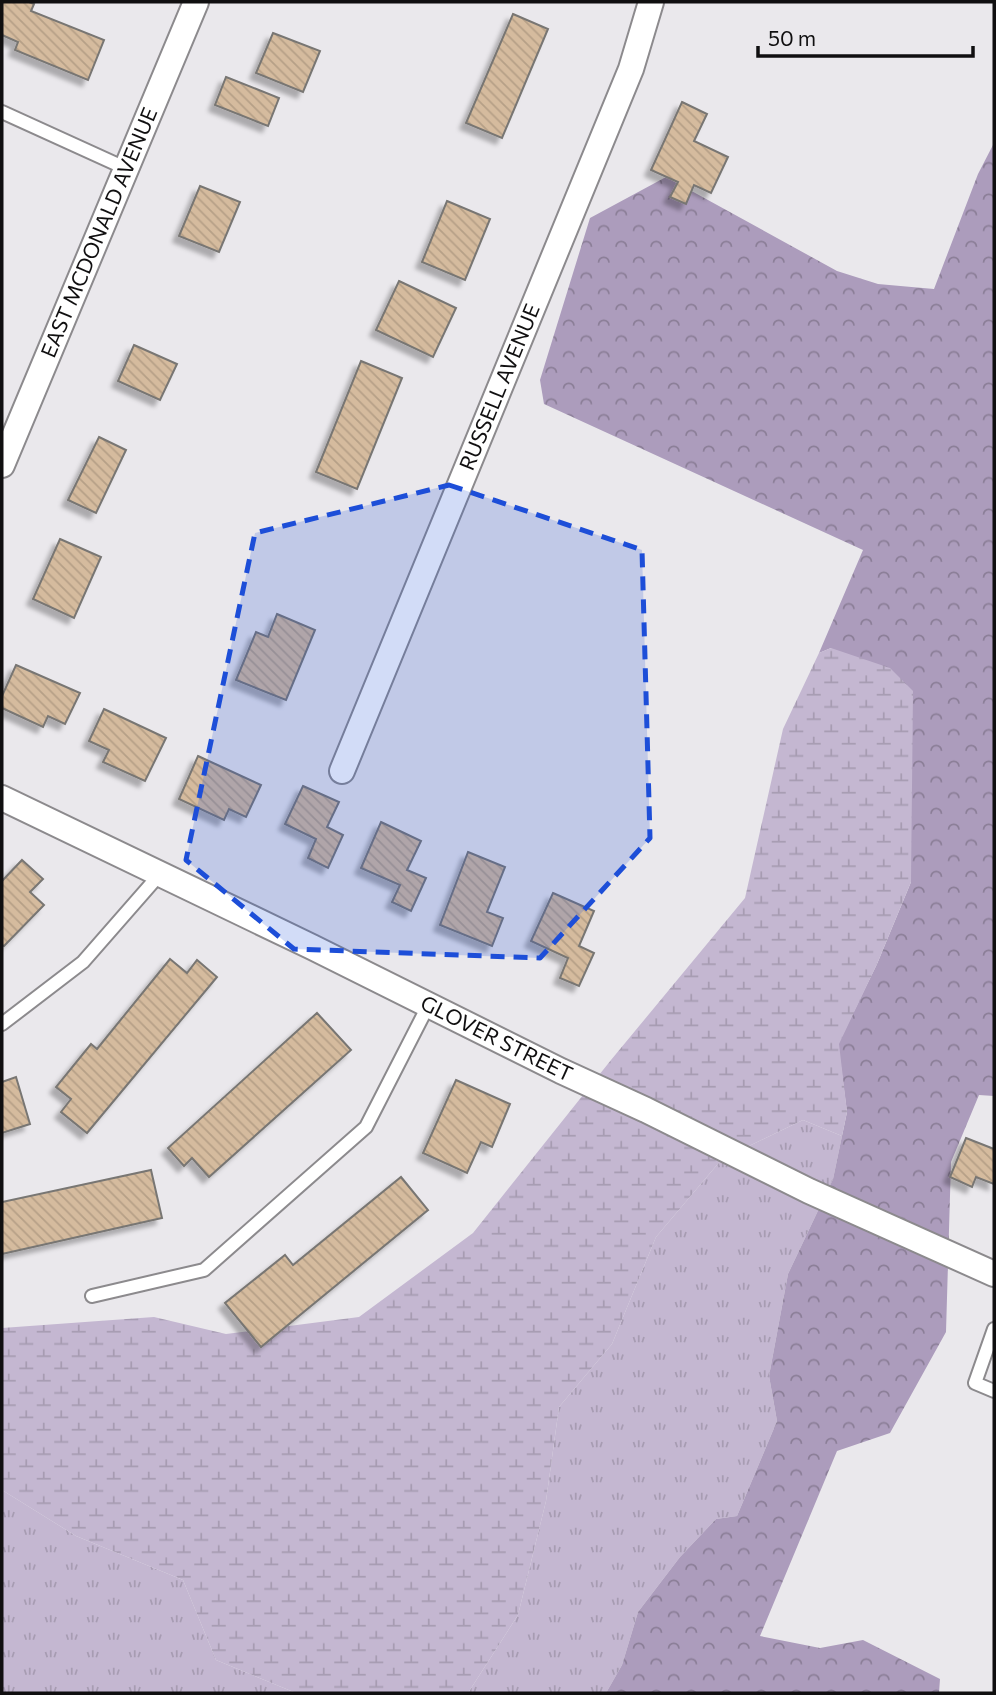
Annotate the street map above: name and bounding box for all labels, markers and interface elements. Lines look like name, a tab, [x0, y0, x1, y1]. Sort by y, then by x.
scale bar	[758, 14, 973, 58]
text: 50 m	[768, 25, 816, 50]
street label: EAST MCDONALD AVENUE	[35, 103, 161, 361]
street label: RUSSELL AVENUE	[453, 300, 544, 474]
street label: GLOVER STREET	[417, 989, 577, 1086]

